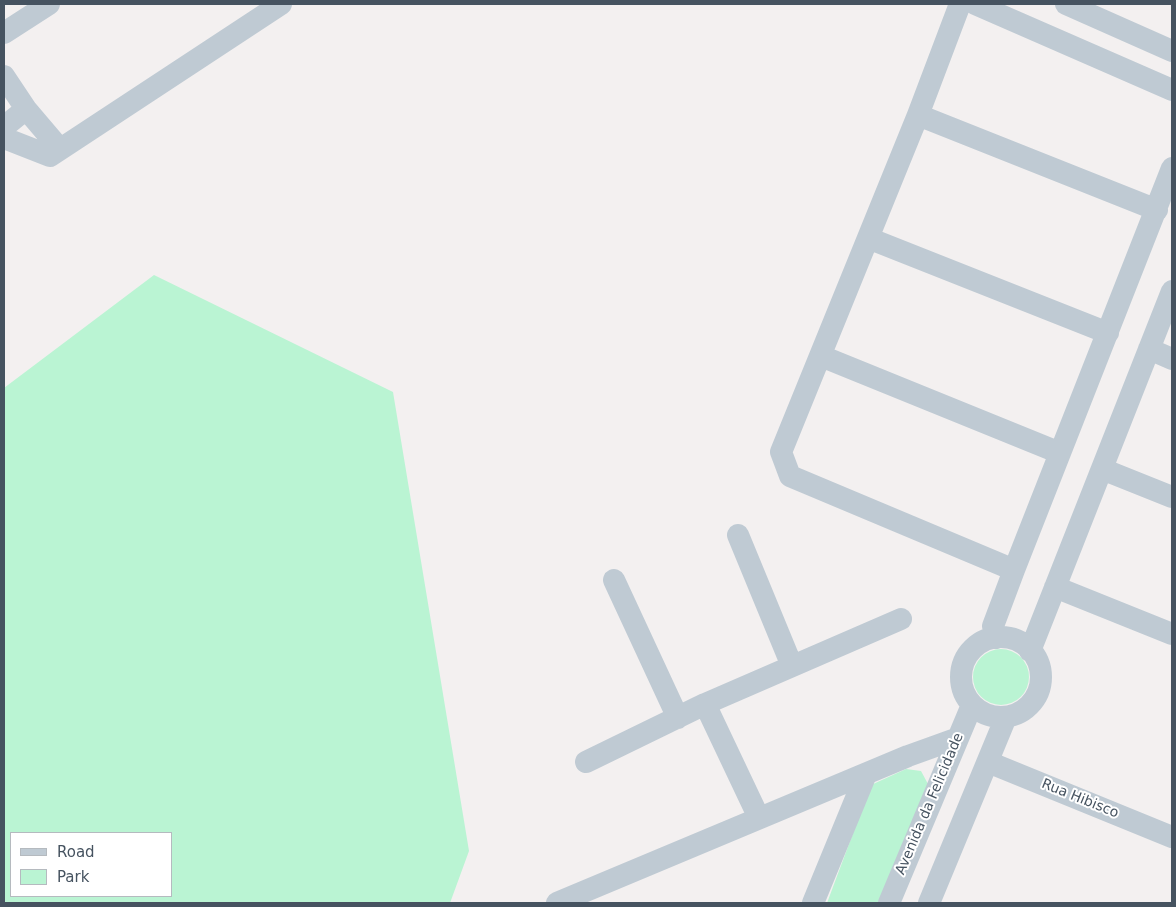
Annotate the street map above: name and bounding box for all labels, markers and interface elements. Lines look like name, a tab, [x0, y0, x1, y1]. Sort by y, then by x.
street label: Avenida da Felicidade	[892, 731, 968, 877]
street label: Rua Hibisco	[1039, 776, 1121, 822]
legend	[10, 832, 172, 897]
text: Road	[57, 843, 95, 861]
text: Park	[57, 868, 89, 886]

